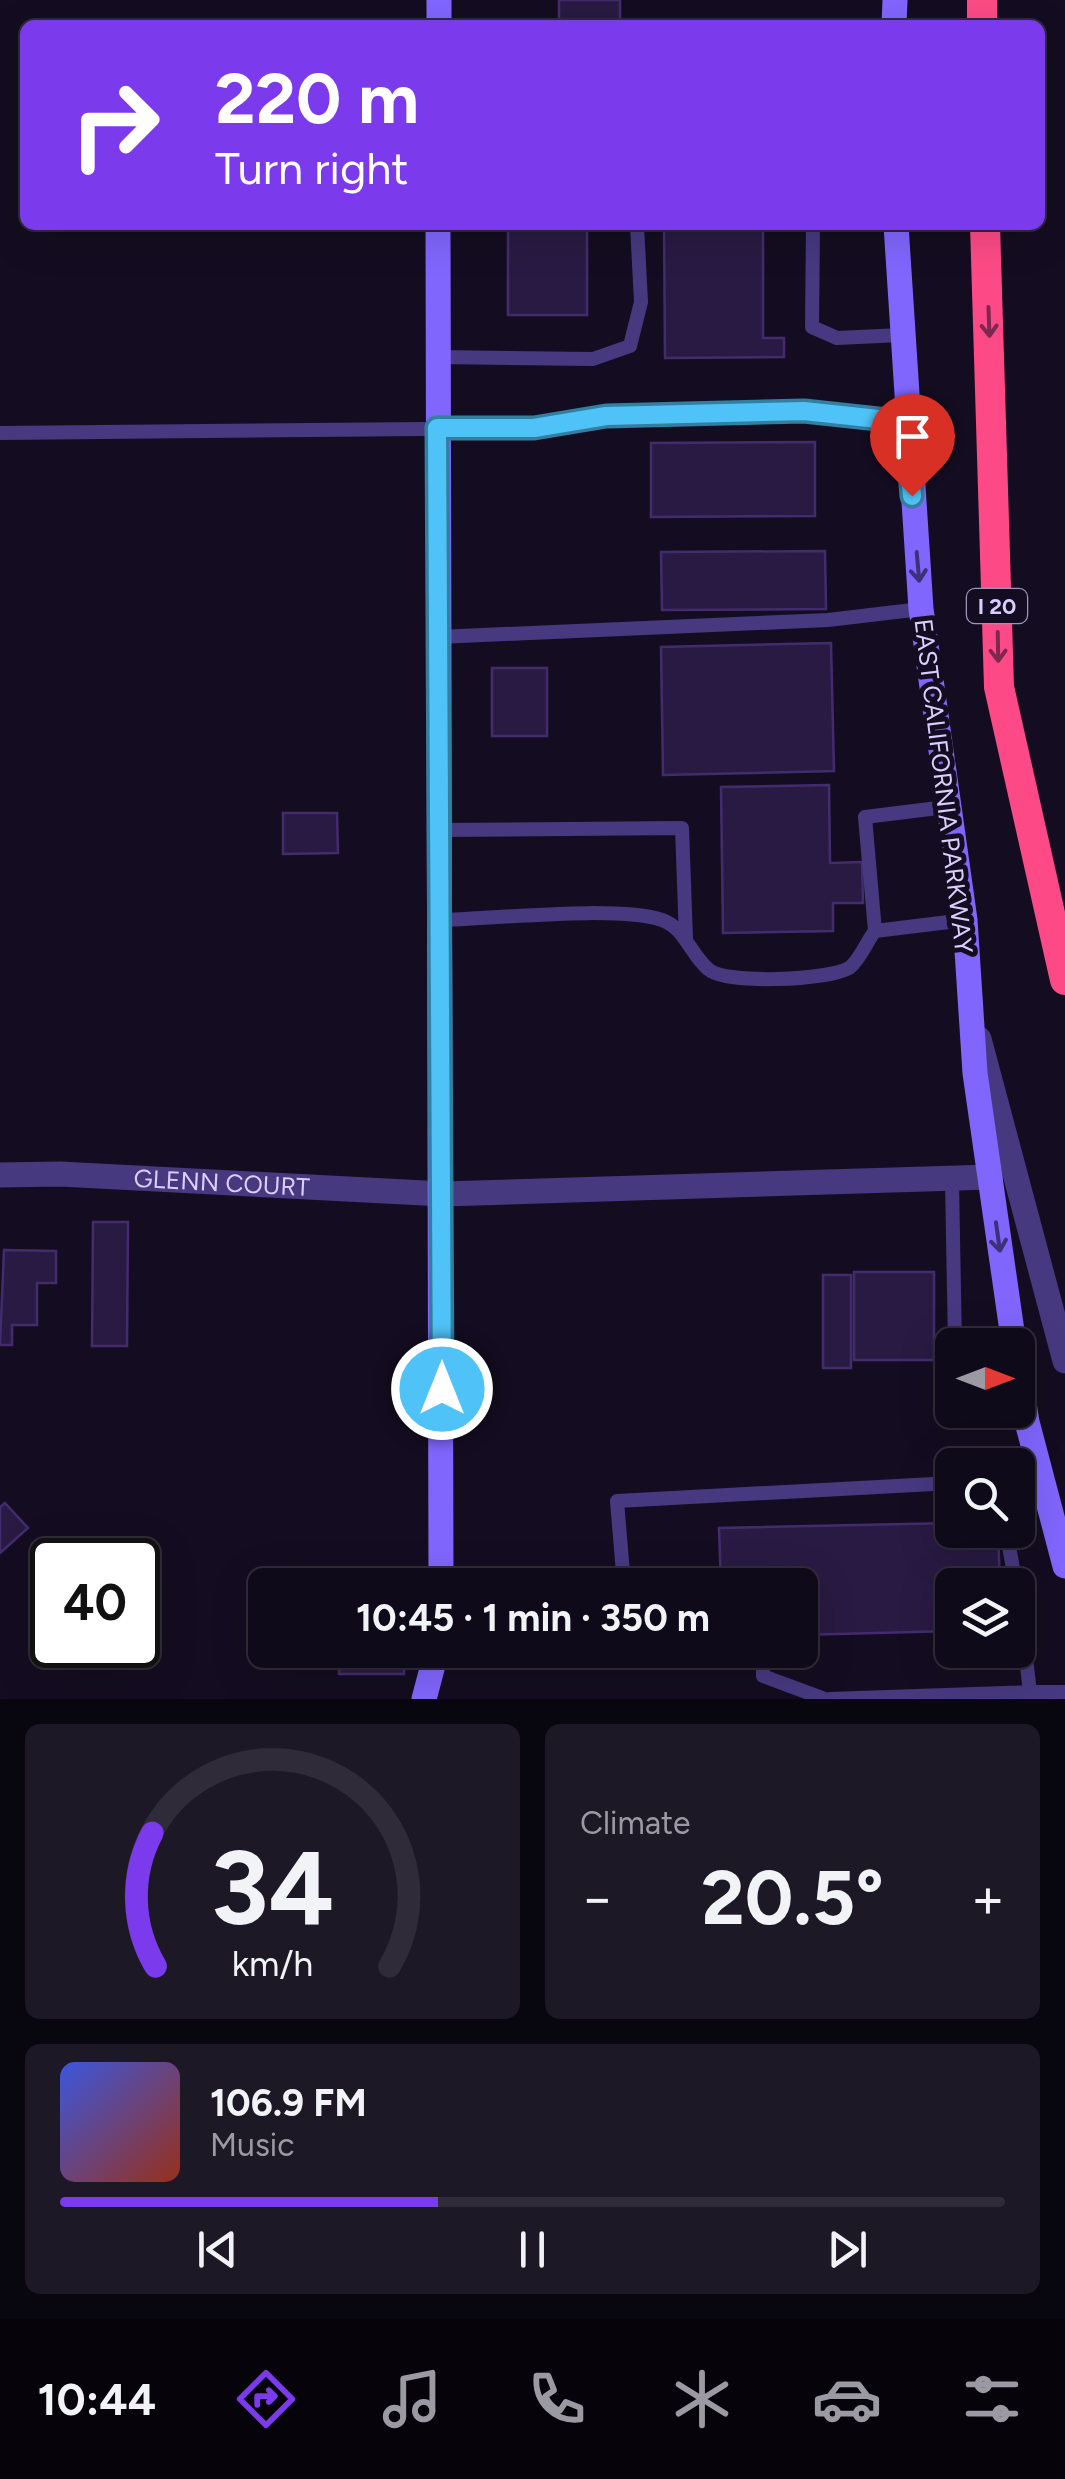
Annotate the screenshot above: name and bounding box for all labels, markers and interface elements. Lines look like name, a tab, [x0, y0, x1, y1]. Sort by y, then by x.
text: 220 m	[215, 56, 419, 141]
icon: right	[50, 60, 180, 190]
text: Turn right	[215, 141, 408, 195]
one-way arrow	[979, 306, 998, 338]
pin	[870, 394, 955, 497]
icon: arrive	[885, 409, 940, 464]
one-way arrow	[909, 550, 928, 582]
road number: I 20	[967, 589, 1027, 623]
street label: EAST CALIFORNIA PARKWAY	[909, 617, 979, 955]
one-way arrow	[988, 630, 1008, 663]
street label: GLENN COURT	[133, 1163, 311, 1202]
one-way arrow	[989, 1220, 1007, 1252]
north arrow	[935, 1328, 1035, 1428]
map controls	[935, 1328, 1035, 1668]
position arrow	[390, 1337, 494, 1441]
button: search	[935, 1448, 1035, 1548]
speed limit sign: 40	[30, 1538, 160, 1668]
button: layers	[935, 1568, 1035, 1668]
text: 10:45 · 1 min · 350 m	[356, 1595, 710, 1641]
text: Climate	[580, 1804, 691, 1842]
text: 34	[211, 1825, 334, 1950]
text: 20.5°	[701, 1853, 884, 1943]
text: −	[580, 1865, 614, 1931]
text: +	[971, 1865, 1005, 1931]
text: km/h	[232, 1942, 313, 1985]
text: 106.9 FM	[210, 2080, 367, 2126]
text: Music	[210, 2126, 295, 2164]
icon: previous	[190, 2222, 245, 2277]
icon: pause	[505, 2222, 560, 2277]
icon: next	[820, 2222, 875, 2277]
icon: directions	[231, 2364, 301, 2434]
icon: music	[377, 2364, 447, 2434]
icon: phone	[522, 2364, 592, 2434]
icon: climate	[667, 2364, 737, 2434]
icon: car	[812, 2364, 882, 2434]
icon: filters	[957, 2364, 1027, 2434]
text: 10:44	[38, 2372, 156, 2426]

